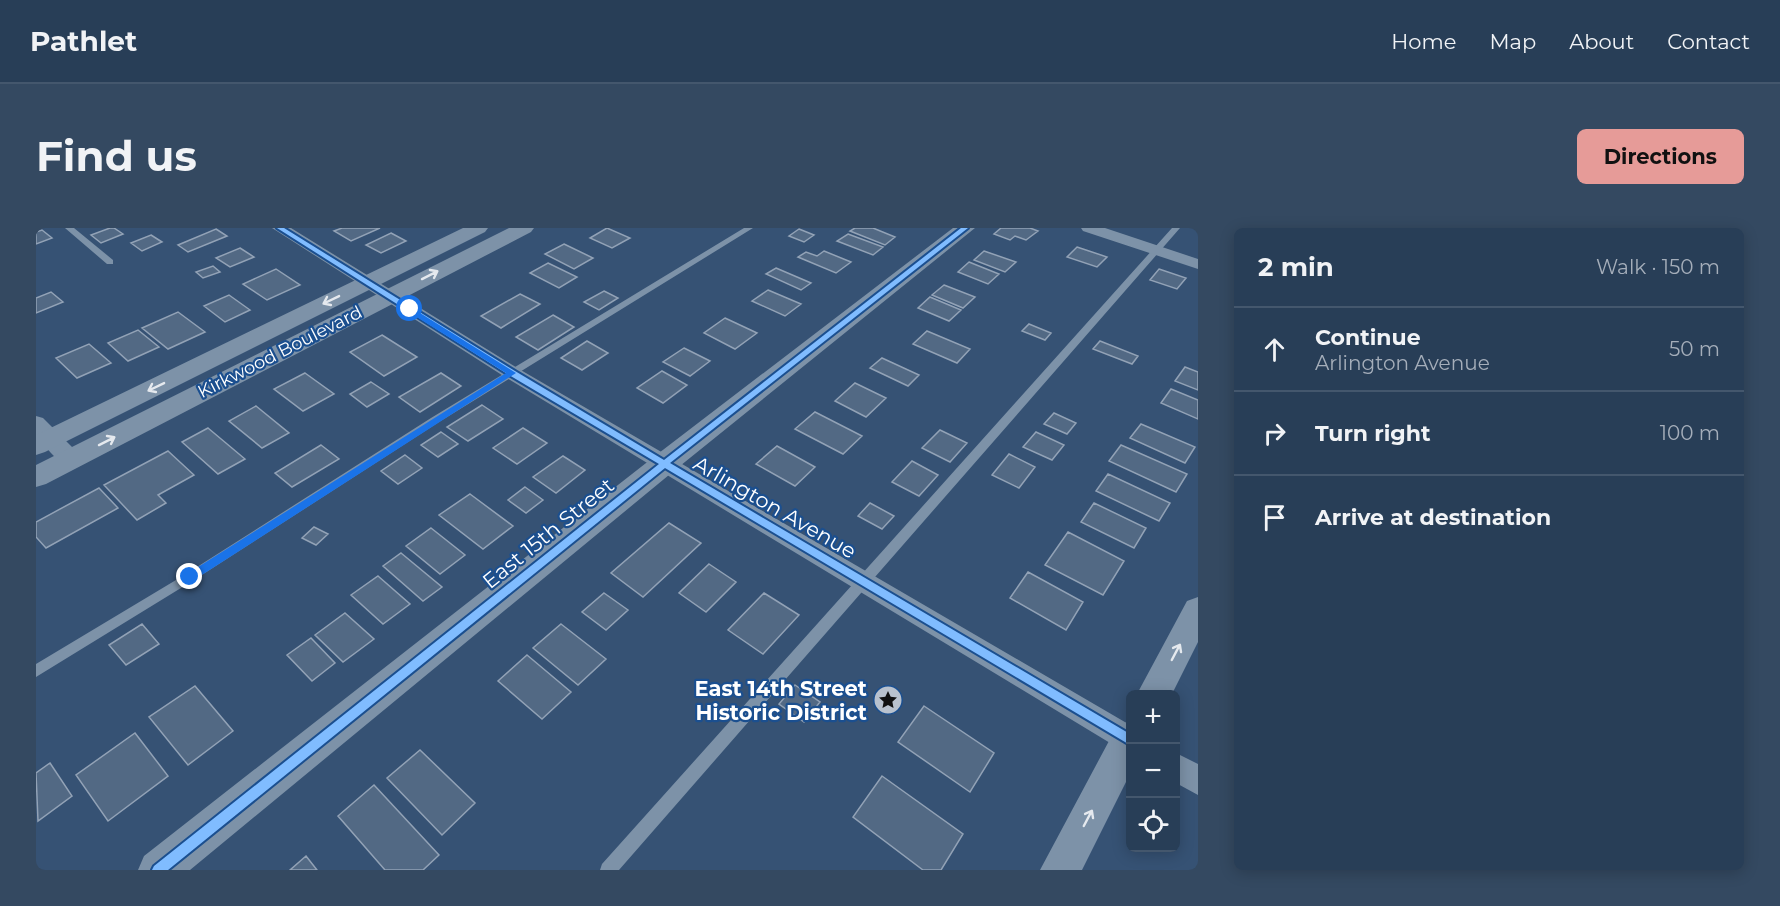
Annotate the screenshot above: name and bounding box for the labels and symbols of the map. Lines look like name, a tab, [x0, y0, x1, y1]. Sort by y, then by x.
one-way arrow	[420, 269, 438, 281]
one-way arrow	[323, 295, 341, 307]
route start	[396, 295, 422, 321]
street label: Kirkwood Boulevard	[194, 301, 366, 403]
one-way arrow	[148, 381, 166, 393]
one-way arrow	[97, 435, 115, 446]
street label: Arlington Avenue	[689, 450, 861, 564]
street label: East 15th Street	[477, 472, 619, 594]
route end	[176, 563, 202, 589]
one-way arrow	[1171, 644, 1182, 662]
place label: East 14th Street Historic District	[694, 676, 867, 725]
place icon: East 14th Street Historic District	[872, 684, 904, 716]
one-way arrow	[1083, 810, 1094, 828]

